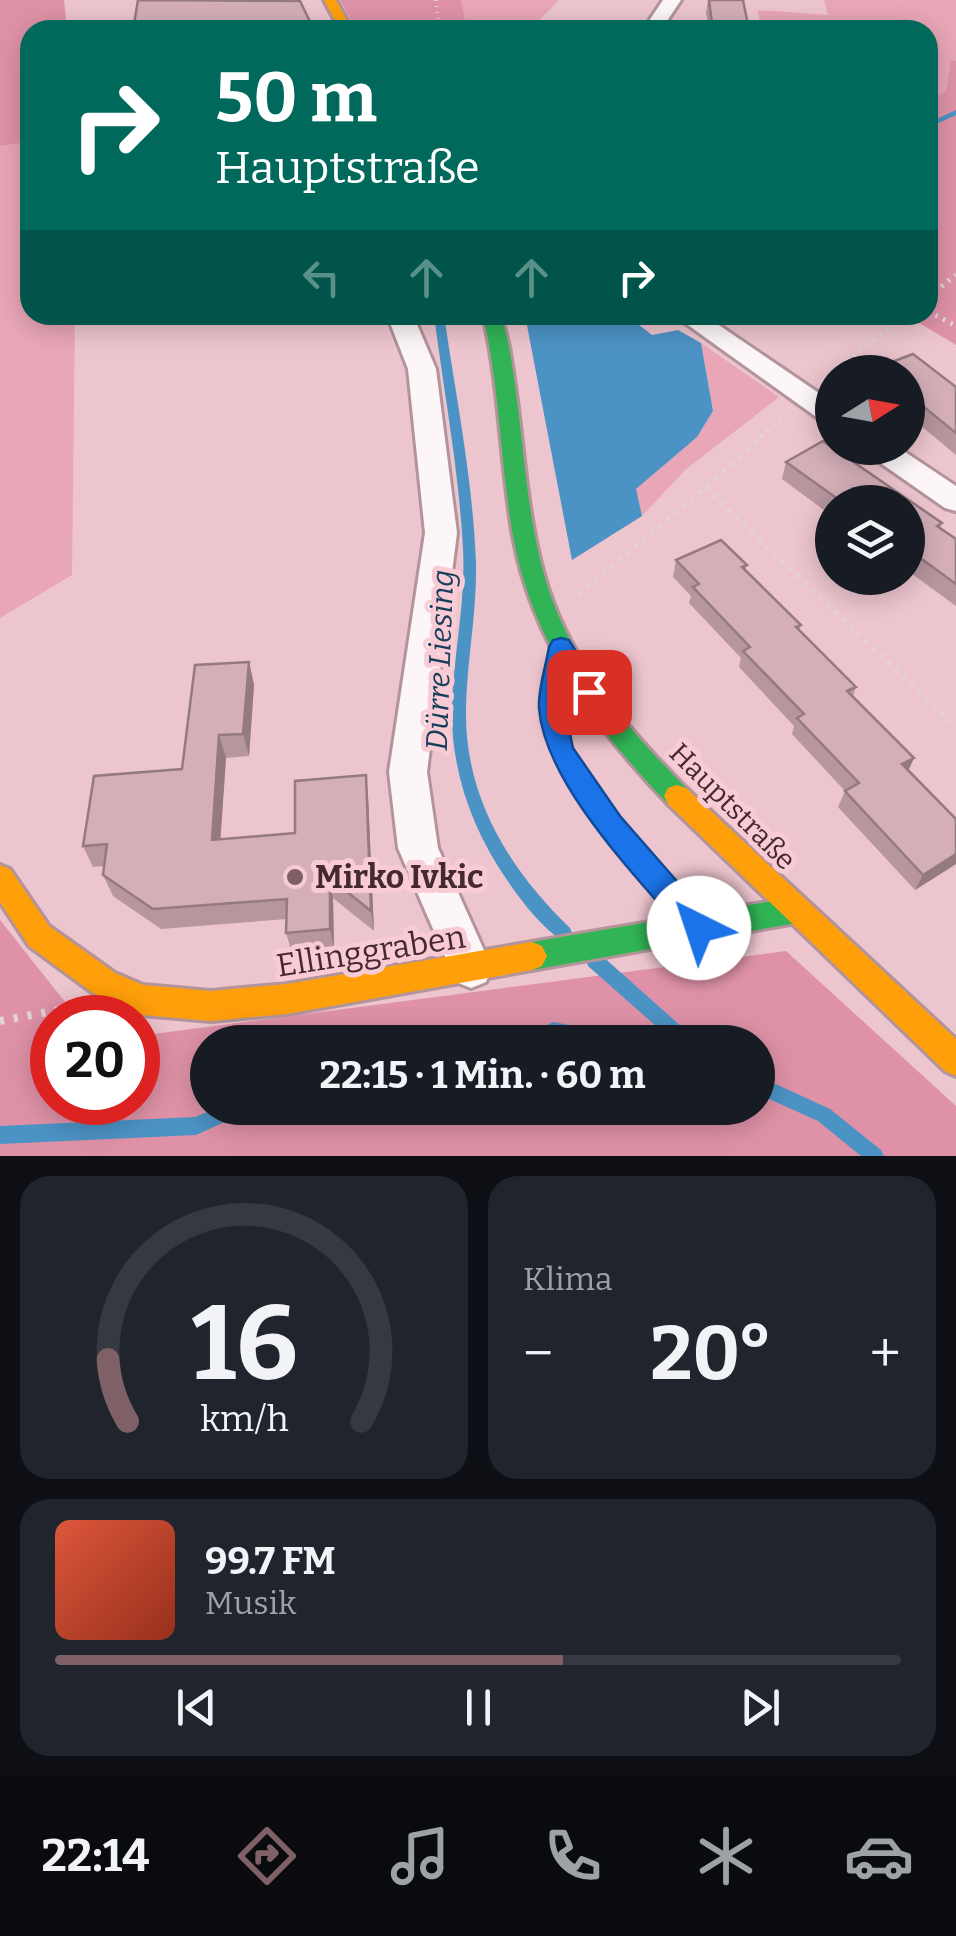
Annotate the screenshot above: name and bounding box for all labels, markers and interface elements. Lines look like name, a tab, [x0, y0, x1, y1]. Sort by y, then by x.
text: 50 m	[215, 56, 377, 140]
icon: right	[50, 60, 180, 190]
text: Hauptstraße	[215, 141, 480, 195]
icon: left	[294, 250, 349, 305]
icon: ahead	[399, 250, 454, 305]
icon: ahead	[504, 250, 559, 305]
icon: right	[609, 250, 664, 305]
north arrow	[815, 355, 925, 465]
map controls	[815, 355, 925, 595]
button: layers	[815, 485, 925, 595]
water label: Dürre Liesing	[419, 569, 461, 751]
pin	[547, 650, 632, 735]
icon: arrive	[562, 665, 617, 720]
street label: Hauptstraße	[663, 736, 803, 876]
place label: Mirko Ivkic	[315, 858, 484, 896]
marker: Mirko Ivkic	[284, 866, 306, 888]
position arrow	[647, 876, 751, 980]
street label: Ellinggraben	[274, 917, 468, 985]
speed limit sign: 20	[30, 995, 160, 1125]
text: 22:15 · 1 Min. · 60 m	[320, 1052, 645, 1098]
text: Klima	[523, 1260, 612, 1298]
text: 16	[191, 1282, 297, 1407]
text: 20°	[650, 1309, 773, 1399]
text: −	[523, 1321, 553, 1387]
text: +	[870, 1321, 901, 1387]
text: km/h	[200, 1398, 288, 1440]
text: 99.7 FM	[205, 1538, 336, 1584]
text: Musik	[205, 1584, 296, 1622]
icon: previous	[169, 1680, 224, 1735]
icon: pause	[451, 1680, 506, 1735]
icon: next	[733, 1680, 788, 1735]
icon: directions	[232, 1821, 302, 1891]
icon: music	[385, 1821, 455, 1891]
icon: phone	[538, 1821, 608, 1891]
icon: climate	[691, 1821, 761, 1891]
icon: car	[844, 1821, 914, 1891]
text: 22:14	[41, 1829, 150, 1883]

